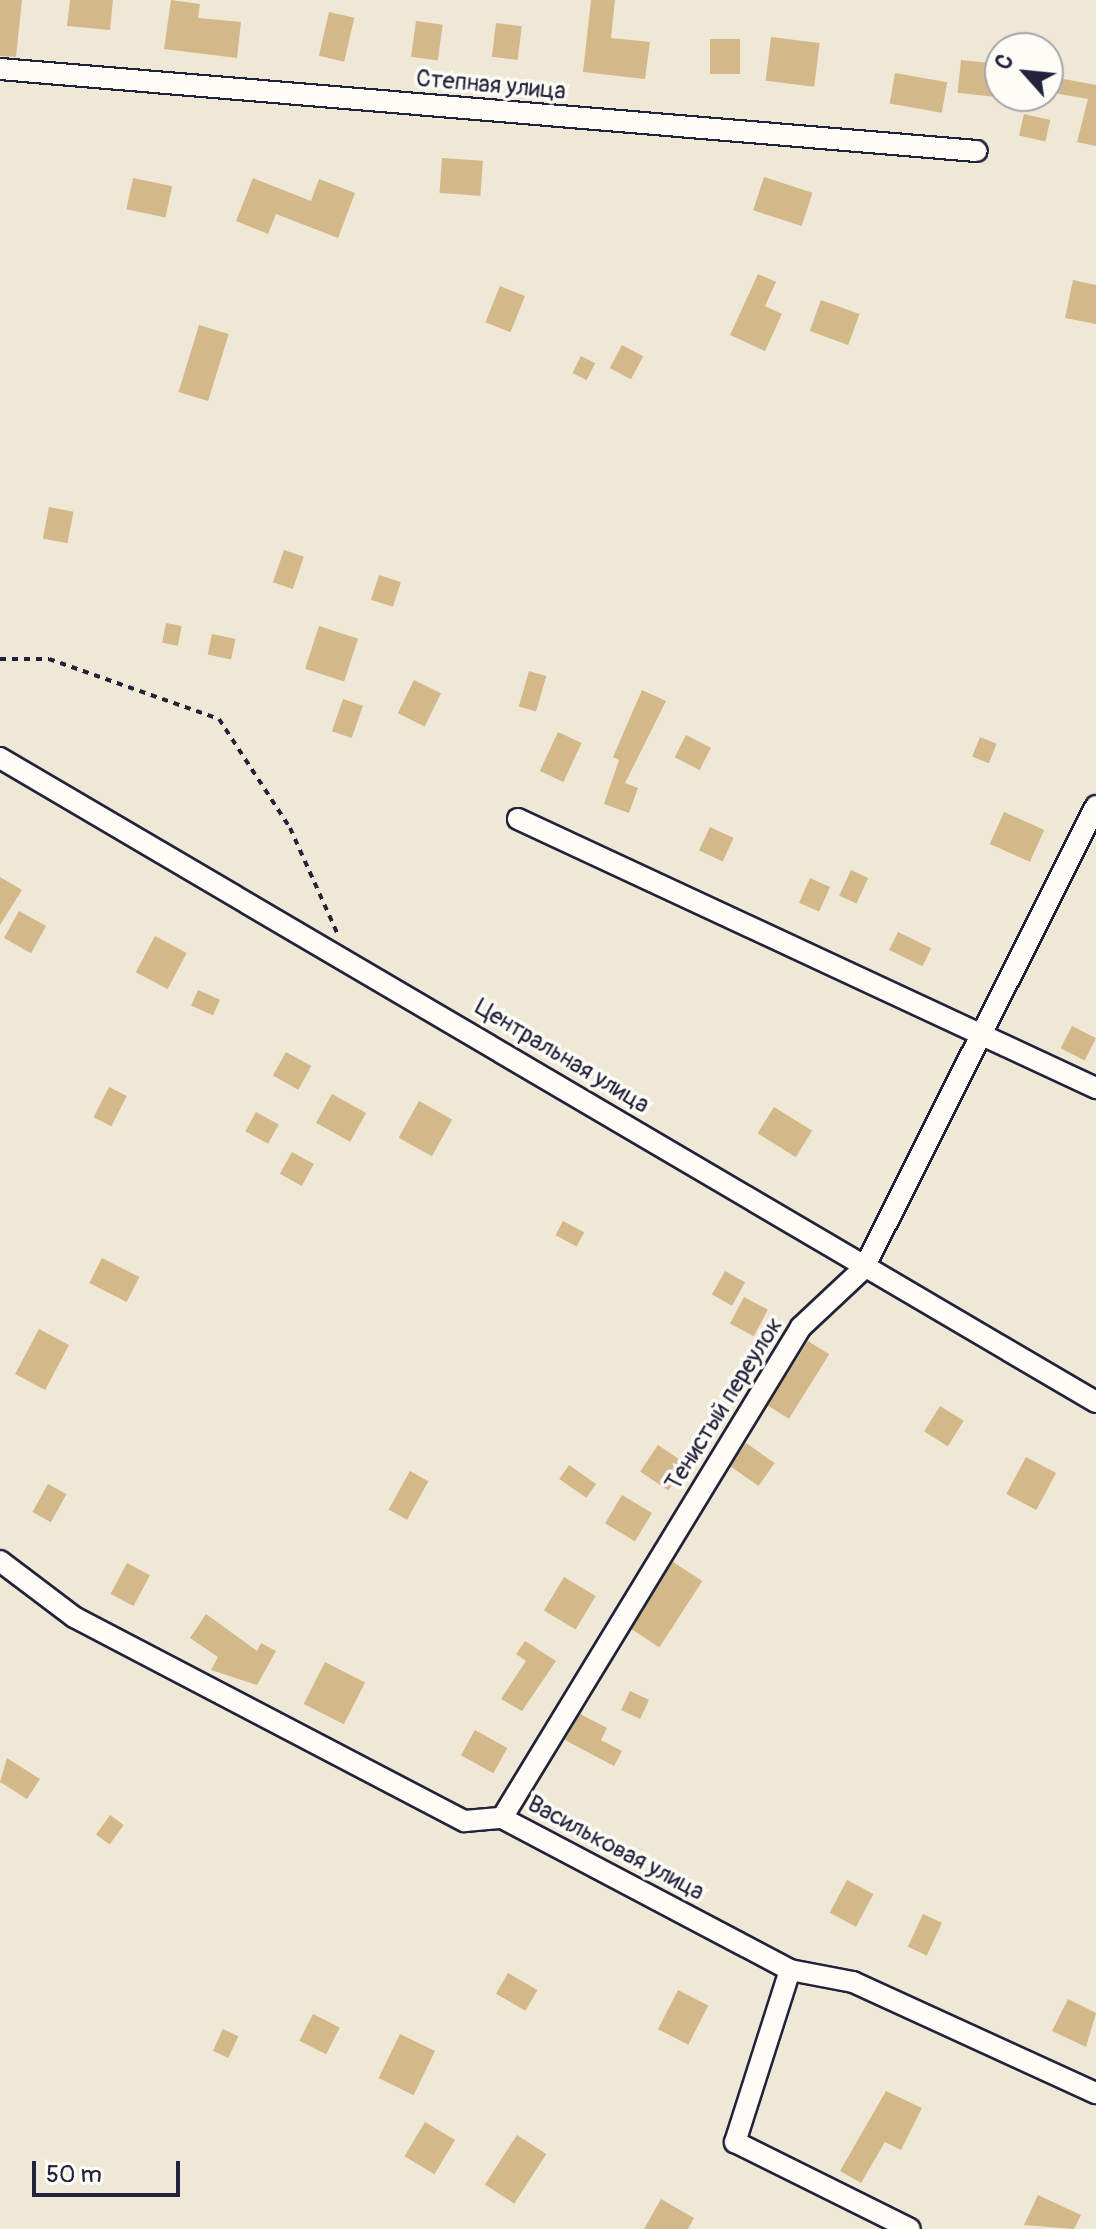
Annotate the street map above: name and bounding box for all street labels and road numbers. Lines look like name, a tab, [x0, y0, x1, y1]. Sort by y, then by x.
street label: Степная улица	[415, 64, 567, 106]
street label: Центральная улица	[470, 993, 654, 1119]
street label: Тенистый переулок	[659, 1312, 789, 1496]
street label: Васильковая улица	[523, 1789, 709, 1907]

